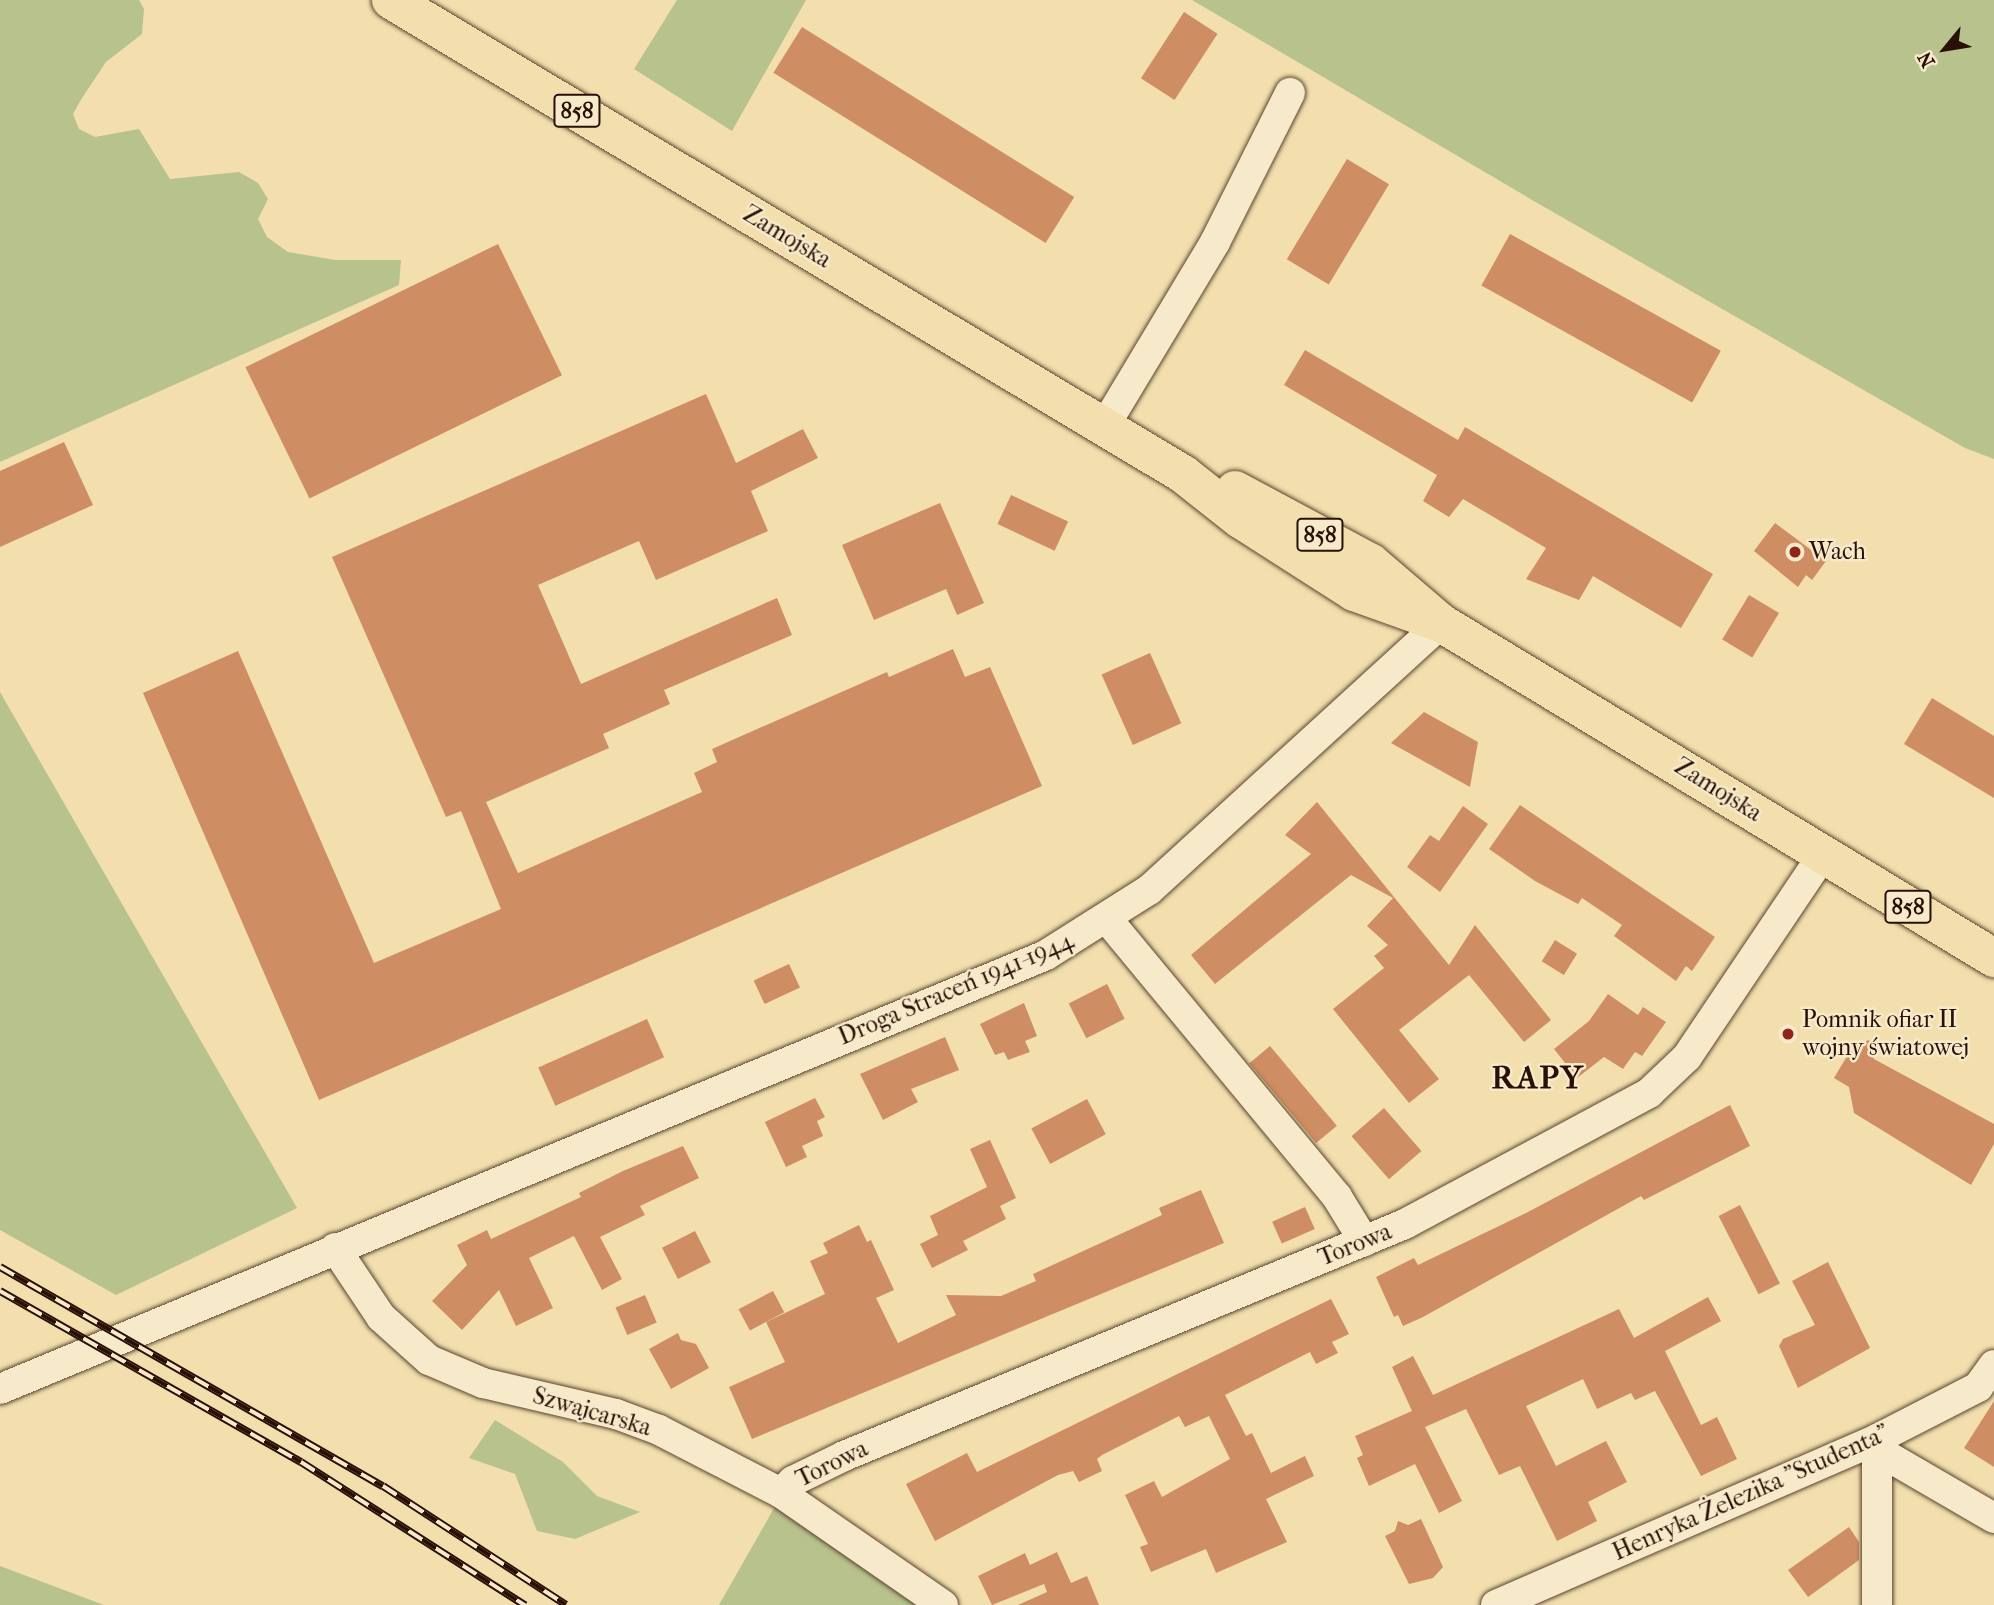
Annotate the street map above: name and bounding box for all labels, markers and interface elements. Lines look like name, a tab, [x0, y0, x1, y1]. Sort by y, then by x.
north arrow	[1910, 14, 1980, 84]
text: N	[1914, 48, 1940, 71]
road number: 858	[552, 92, 602, 130]
street label: Zamojska	[738, 200, 836, 274]
road number: 858	[1296, 516, 1344, 554]
place label: Wach	[1809, 538, 1866, 566]
marker: Wach	[1787, 544, 1803, 560]
street label: Zamojska	[1669, 752, 1767, 828]
road number: 858	[1884, 888, 1932, 926]
street label: Droga Straceń 1941-1944	[834, 926, 1078, 1052]
place label: Pomnik ofiar II wojny światowej	[1802, 1006, 1969, 1062]
marker: Pomnik ofiar II wojny światowej	[1780, 1026, 1796, 1042]
district label: RAPY	[1492, 1059, 1584, 1097]
street label: Torowa	[1314, 1217, 1396, 1273]
street label: Szwajcarska	[529, 1381, 655, 1443]
street label: Henryka Żelezika "Studenta"	[1608, 1419, 1894, 1567]
street label: Torowa	[791, 1434, 873, 1494]

